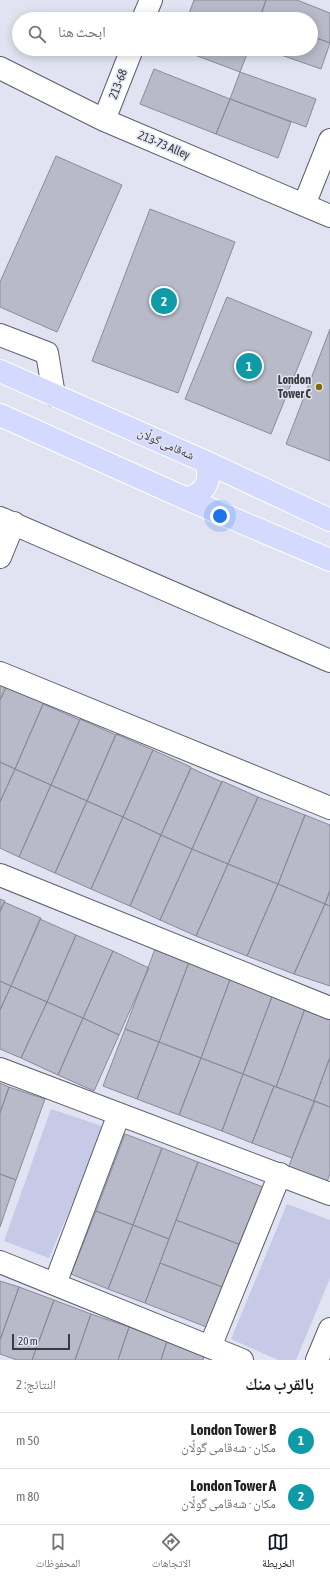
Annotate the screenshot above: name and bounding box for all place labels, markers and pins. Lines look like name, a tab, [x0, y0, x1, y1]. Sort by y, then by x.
pin: 2	[151, 286, 177, 316]
pin: 1	[236, 351, 262, 381]
place label: London Tower C	[278, 373, 312, 401]
marker: London Tower C	[314, 382, 324, 392]

